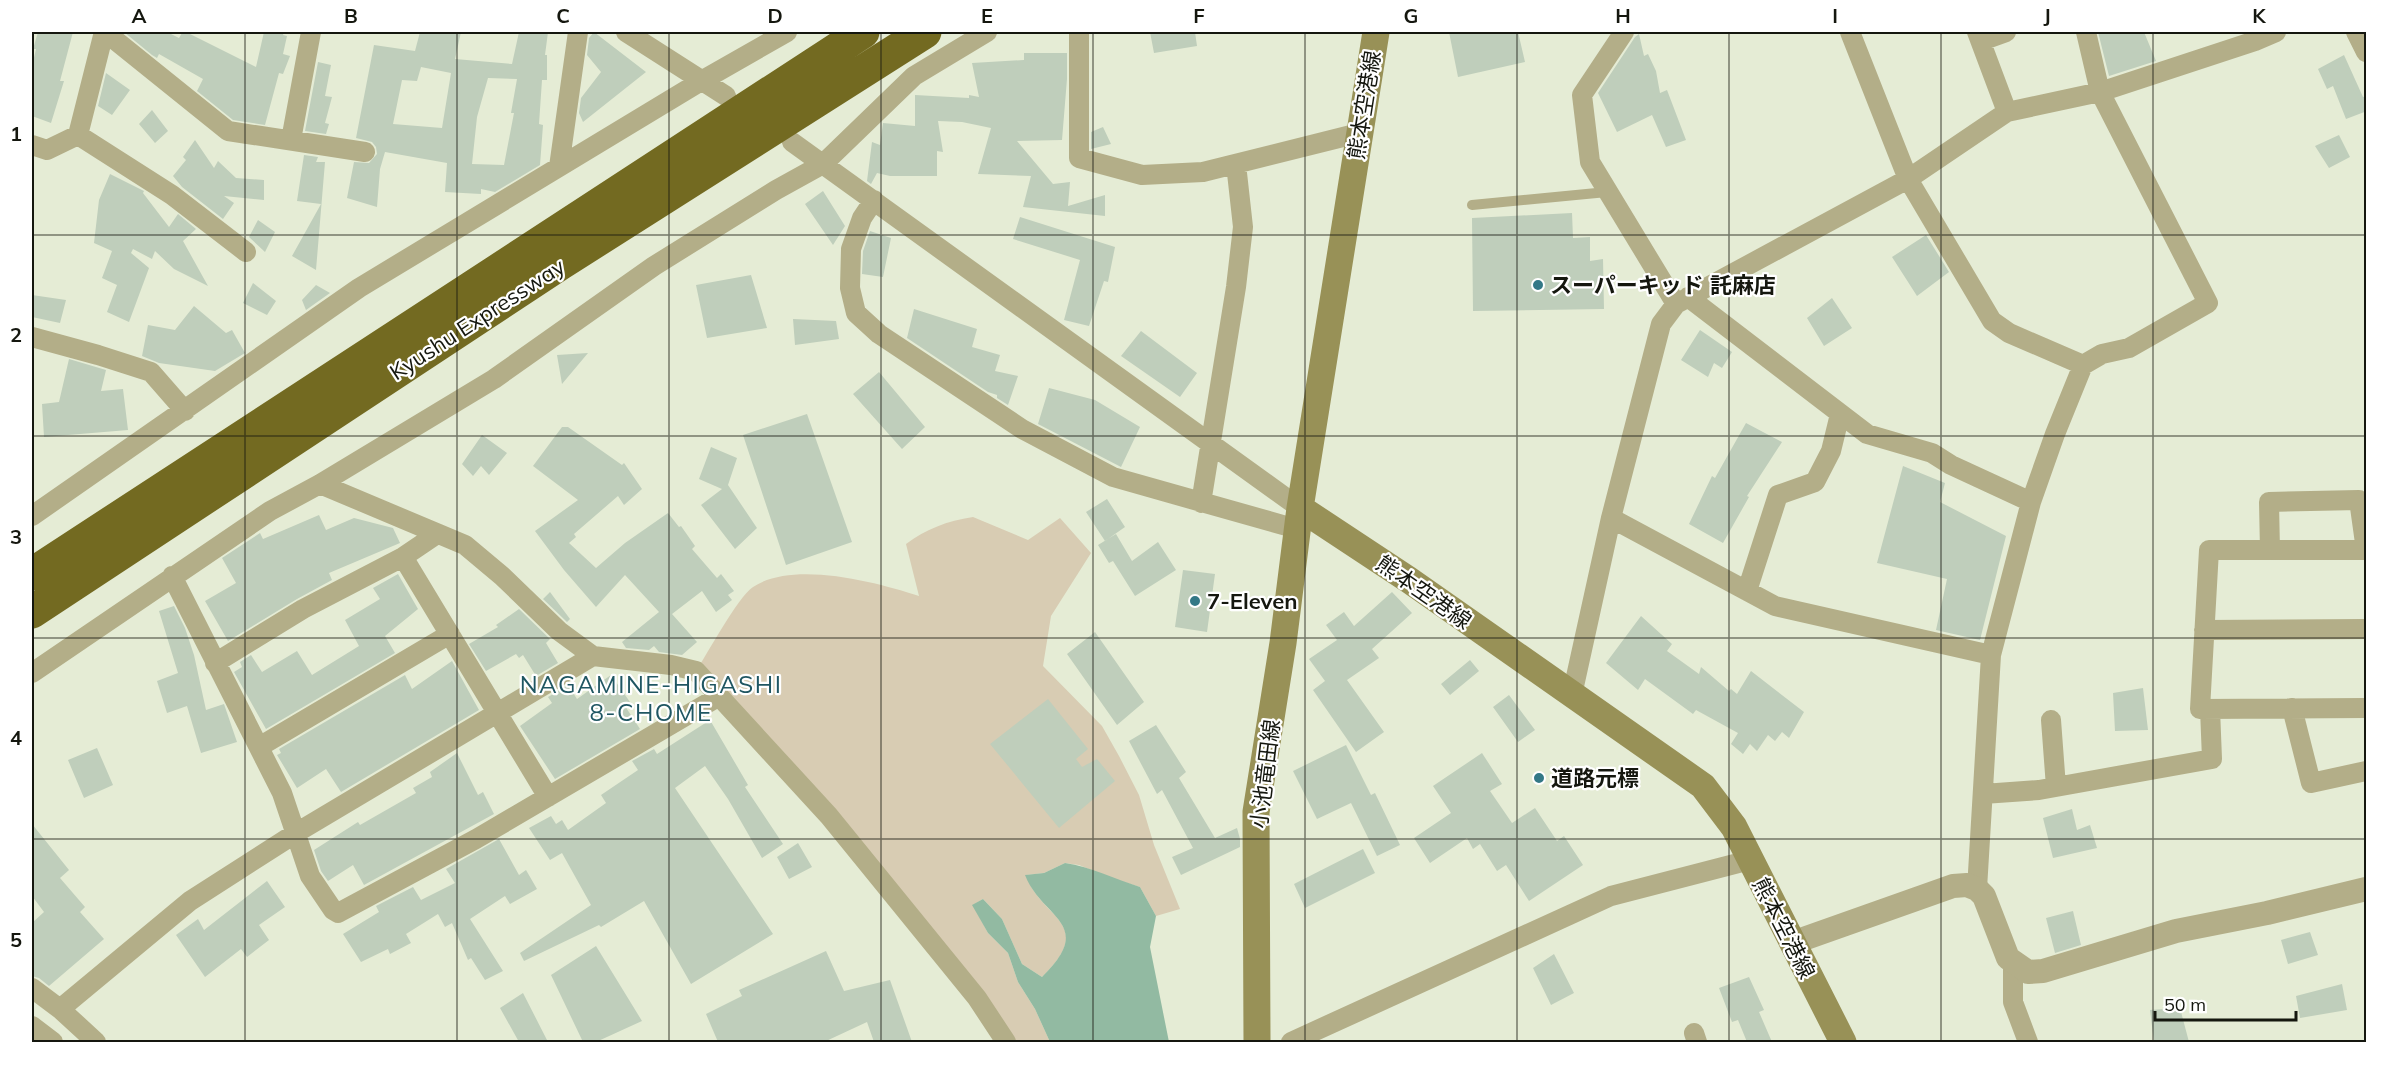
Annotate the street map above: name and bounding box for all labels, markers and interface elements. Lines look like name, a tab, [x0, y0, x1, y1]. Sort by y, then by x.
text: A	[132, 3, 147, 28]
text: B	[344, 3, 358, 28]
text: C	[556, 3, 570, 28]
text: D	[767, 3, 783, 28]
text: E	[981, 3, 993, 28]
text: F	[1193, 3, 1205, 28]
text: G	[1404, 3, 1418, 28]
text: H	[1615, 3, 1631, 28]
text: I	[1832, 3, 1838, 28]
text: J	[2043, 3, 2051, 28]
text: K	[2252, 3, 2266, 28]
street label: 熊本空港線	[1342, 48, 1386, 162]
text: 1	[10, 121, 22, 146]
street label: Kyushu Expressway	[384, 252, 570, 386]
place label: スーパーキッド 託麻店	[1550, 271, 1776, 299]
marker: スーパーキッド 託麻店	[1531, 278, 1545, 292]
text: 2	[10, 322, 22, 347]
text: 3	[10, 524, 22, 549]
street label: 熊本空港線	[1371, 549, 1477, 635]
place label: 7-Eleven	[1207, 587, 1298, 615]
marker: 7-Eleven	[1188, 594, 1202, 608]
district label: NAGAMINE-HIGASHI 8-CHOME	[520, 669, 782, 727]
street label: 小池竜田線	[1244, 718, 1286, 830]
text: 4	[10, 725, 22, 750]
place label: 道路元標	[1551, 764, 1639, 792]
marker: 道路元標	[1532, 771, 1546, 785]
street label: 熊本空港線	[1747, 873, 1821, 983]
text: 5	[10, 927, 22, 952]
scale bar	[2155, 984, 2296, 1022]
text: 50 m	[2164, 993, 2206, 1016]

